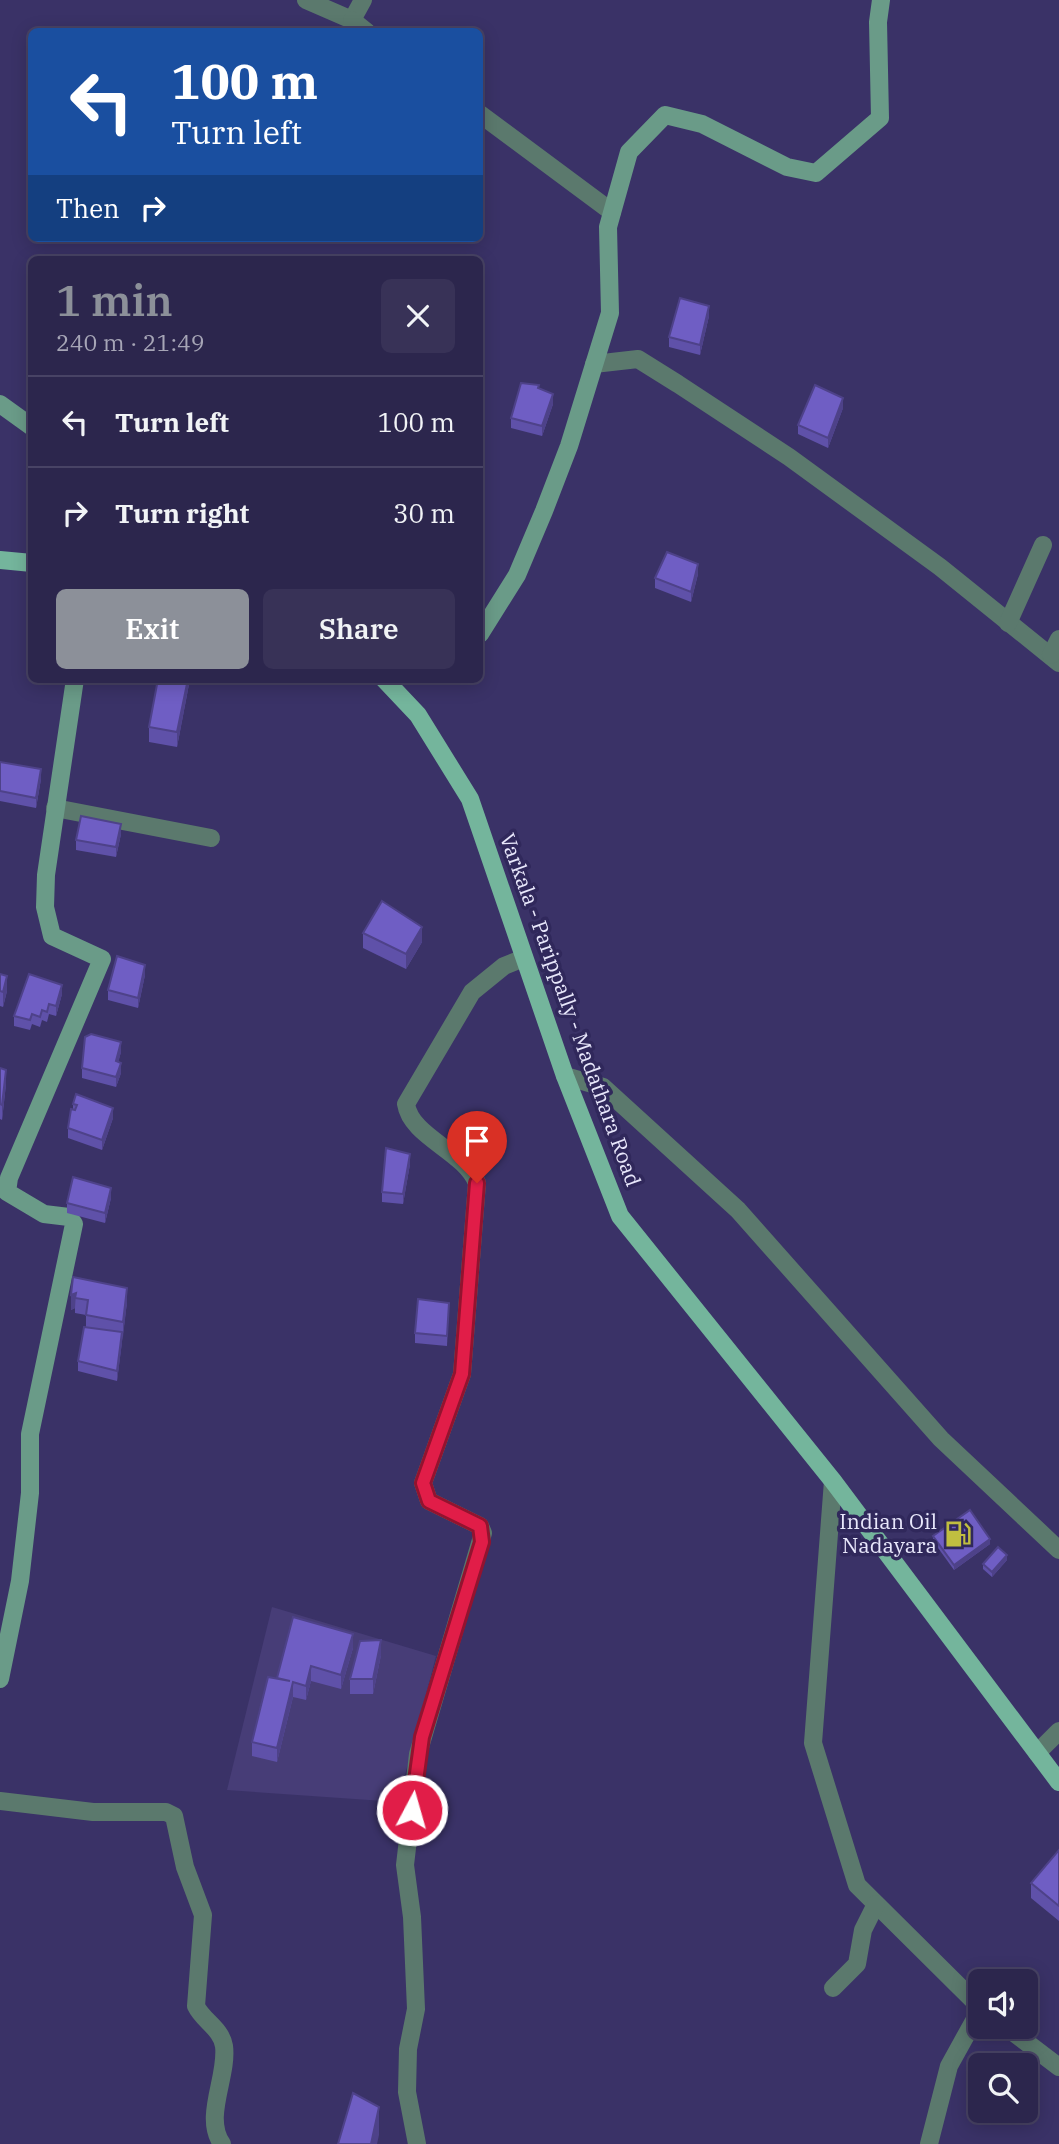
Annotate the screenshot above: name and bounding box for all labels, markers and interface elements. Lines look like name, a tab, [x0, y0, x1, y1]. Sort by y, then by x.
text: 100 m	[171, 49, 318, 112]
icon: left	[56, 56, 147, 147]
text: Turn left	[171, 111, 302, 153]
icon: right	[134, 189, 172, 227]
text: Then	[56, 191, 120, 225]
text: 1 min	[56, 273, 173, 328]
button: close	[381, 279, 455, 353]
text: 240 m · 21:49	[56, 327, 205, 357]
icon: left	[56, 403, 94, 441]
text: Turn left	[115, 405, 229, 439]
text: 100 m	[377, 405, 455, 439]
icon: right	[56, 494, 94, 532]
text: Turn right	[115, 496, 249, 530]
text: 30 m	[393, 496, 455, 530]
button: Exit	[56, 589, 249, 669]
button: Share	[263, 589, 455, 669]
street label: Varkala - Parippally - Madathara Road	[494, 829, 648, 1190]
pin	[447, 1111, 507, 1183]
icon: arrive	[458, 1122, 496, 1160]
place label: Indian Oil Nadayara	[839, 1507, 937, 1559]
fuel station icon: Indian Oil Nadayara	[943, 1519, 973, 1549]
position arrow	[375, 1773, 449, 1847]
map controls	[968, 1969, 1038, 2123]
button: sound	[968, 1969, 1038, 2039]
button: search	[968, 2053, 1038, 2123]

